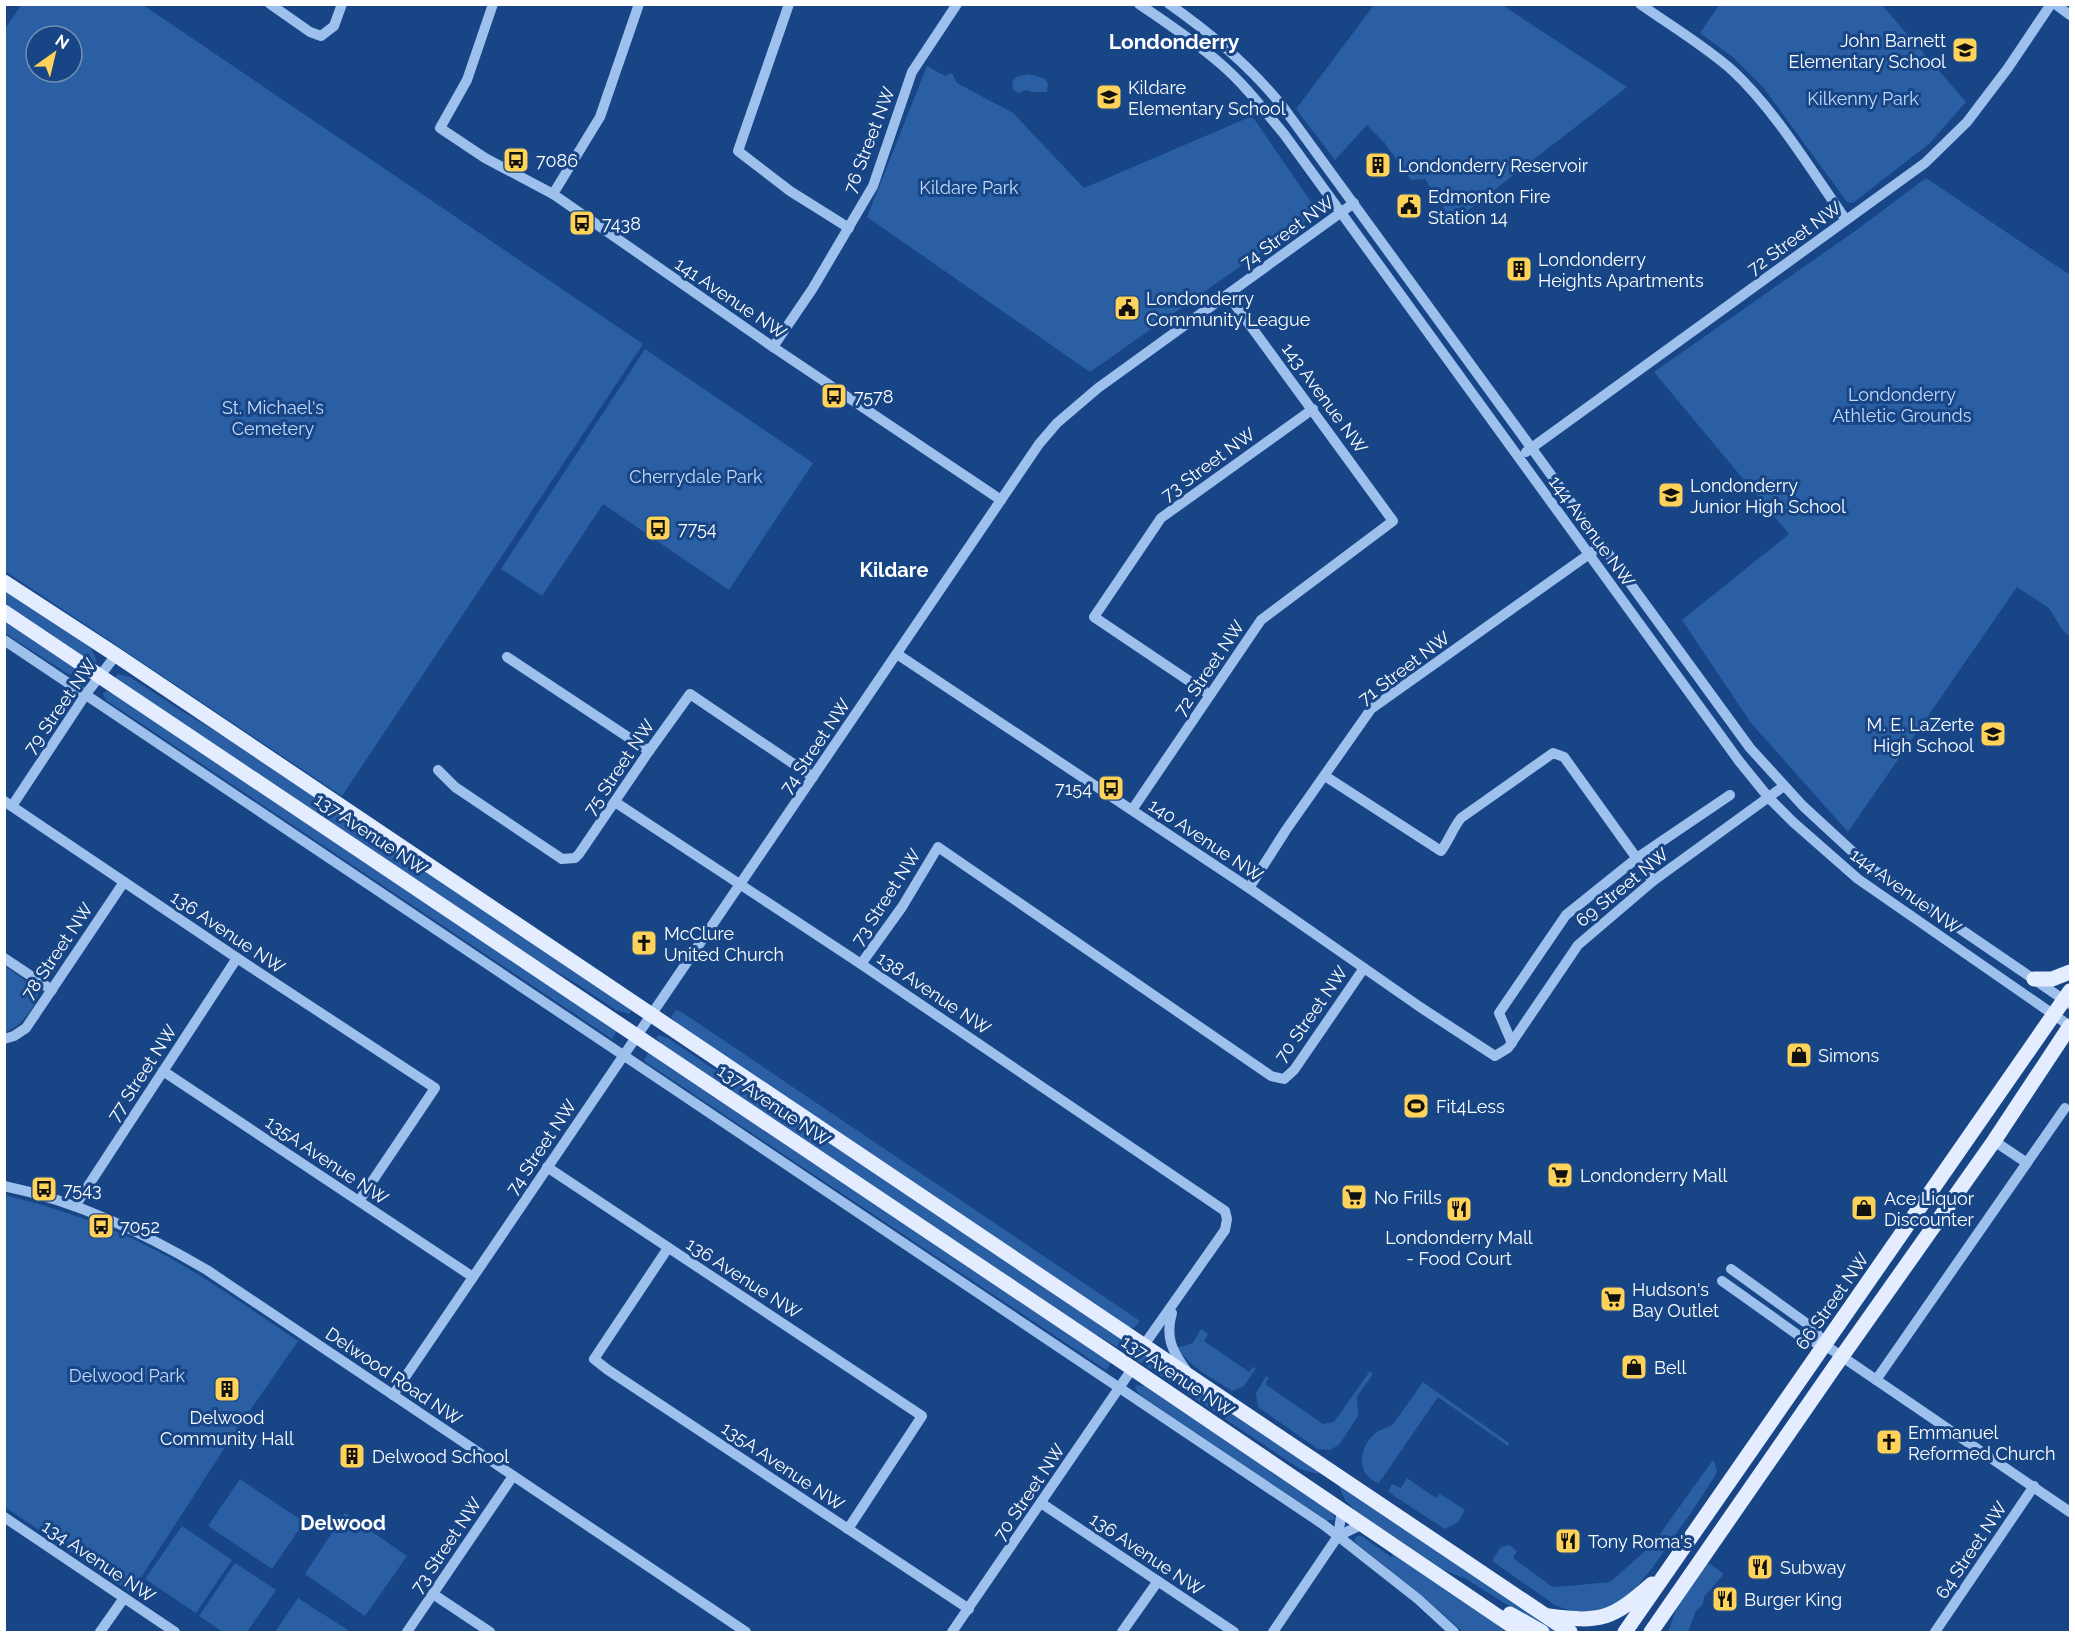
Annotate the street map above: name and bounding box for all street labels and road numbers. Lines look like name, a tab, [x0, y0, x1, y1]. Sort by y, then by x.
street label: 76 Street NW	[839, 84, 899, 196]
street label: 74 Street NW	[1236, 191, 1338, 273]
street label: 72 Street NW	[1743, 197, 1845, 279]
street label: 141 Avenue NW	[671, 253, 791, 343]
street label: 143 Avenue NW	[1278, 339, 1372, 458]
street label: 73 Street NW	[1157, 423, 1259, 505]
street label: 144 Avenue NW	[1545, 471, 1639, 591]
street label: 72 Street NW	[1169, 616, 1249, 720]
street label: 71 Street NW	[1354, 627, 1454, 709]
street label: 79 Street NW	[19, 654, 101, 758]
street label: 74 Street NW	[775, 694, 855, 798]
street label: 75 Street NW	[579, 715, 659, 819]
street label: 137 Avenue NW	[311, 789, 431, 880]
street label: 140 Avenue NW	[1145, 794, 1267, 886]
street label: 69 Street NW	[1571, 843, 1673, 931]
street label: 144 Avenue NW	[1846, 844, 1966, 938]
street label: 73 Street NW	[847, 845, 925, 949]
street label: 136 Avenue NW	[167, 886, 289, 978]
street label: 78 Street NW	[17, 899, 97, 1003]
street label: 138 Avenue NW	[873, 947, 995, 1039]
street label: 70 Street NW	[1270, 962, 1352, 1066]
street label: 77 Street NW	[103, 1021, 181, 1125]
street label: 137 Avenue NW	[714, 1060, 834, 1151]
street label: 74 Street NW	[501, 1095, 581, 1199]
street label: 135A Avenue NW	[262, 1111, 392, 1209]
street label: 136 Avenue NW	[683, 1233, 805, 1323]
street label: 66 Street NW	[1791, 1248, 1873, 1354]
street label: Delwood Road NW	[322, 1323, 466, 1430]
street label: 137 Avenue NW	[1118, 1331, 1238, 1422]
street label: 135A Avenue NW	[718, 1417, 848, 1515]
street label: 70 Street NW	[989, 1439, 1069, 1544]
street label: 73 Street NW	[406, 1493, 486, 1597]
street label: 64 Street NW	[1931, 1497, 2011, 1603]
street label: 136 Avenue NW	[1086, 1508, 1208, 1600]
street label: 134 Avenue NW	[39, 1515, 160, 1607]

